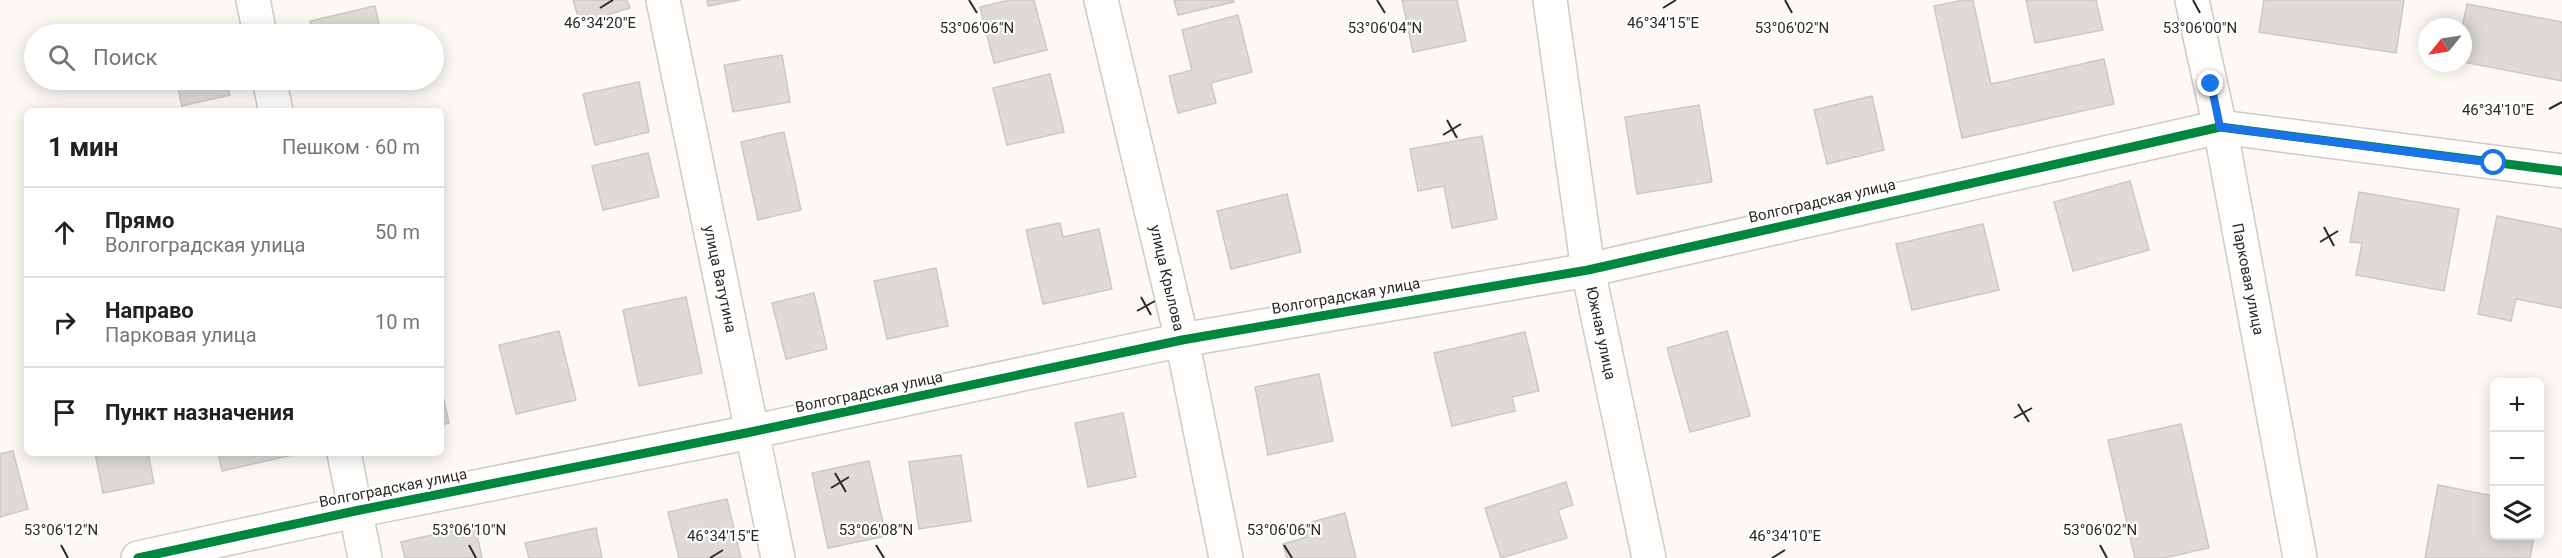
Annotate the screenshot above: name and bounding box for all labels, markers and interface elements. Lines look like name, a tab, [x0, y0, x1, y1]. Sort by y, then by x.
text: 46°34'20"E	[564, 14, 637, 32]
text: 46°34'15"E	[1627, 14, 1700, 32]
north arrow	[2418, 18, 2472, 72]
text: 53°06'06"N	[940, 19, 1014, 37]
text: 53°06'04"N	[1348, 19, 1422, 37]
text: 53°06'02"N	[1755, 19, 1829, 37]
text: 53°06'00"N	[2163, 19, 2237, 37]
search box	[24, 24, 444, 90]
icon: search	[45, 41, 78, 74]
text: Поиск	[93, 45, 157, 70]
route end	[2197, 70, 2223, 96]
text: 46°34'10"E	[2462, 101, 2535, 119]
text: 1 мин	[48, 132, 119, 162]
text: Пешком · 60 m	[282, 135, 420, 159]
route start	[2480, 149, 2506, 175]
street label: Волгоградская улица	[1747, 175, 1897, 227]
text: Прямо	[105, 208, 174, 233]
icon: ahead	[48, 216, 81, 249]
text: 50 m	[375, 220, 420, 244]
street label: Парковая улица	[2228, 221, 2268, 337]
street label: улица Крылова	[1146, 223, 1188, 333]
street label: улица Ватутина	[700, 224, 740, 334]
text: Волгоградская улица	[105, 233, 305, 257]
street label: Волгоградская улица	[1270, 274, 1422, 318]
street label: Южная улица	[1582, 285, 1620, 381]
text: Направо	[105, 298, 194, 323]
icon: right	[48, 306, 81, 339]
text: 10 m	[375, 310, 420, 334]
text: Парковая улица	[105, 323, 257, 347]
street label: Волгоградская улица	[794, 368, 944, 416]
map controls	[2490, 378, 2544, 540]
button: +	[2490, 378, 2544, 432]
icon: arrive	[48, 396, 81, 429]
text: Пункт назначения	[105, 400, 294, 425]
button: −	[2490, 432, 2544, 486]
street label: Волгоградская улица	[317, 465, 469, 511]
button: layers	[2490, 486, 2544, 540]
text: 53°06'12"N	[24, 521, 98, 539]
text: 53°06'10"N	[432, 521, 506, 539]
text: 53°06'08"N	[839, 521, 913, 539]
text: 53°06'06"N	[1247, 521, 1321, 539]
text: 53°06'02"N	[2063, 521, 2137, 539]
text: 46°34'15"E	[687, 527, 760, 545]
text: 46°34'10"E	[1749, 527, 1822, 545]

